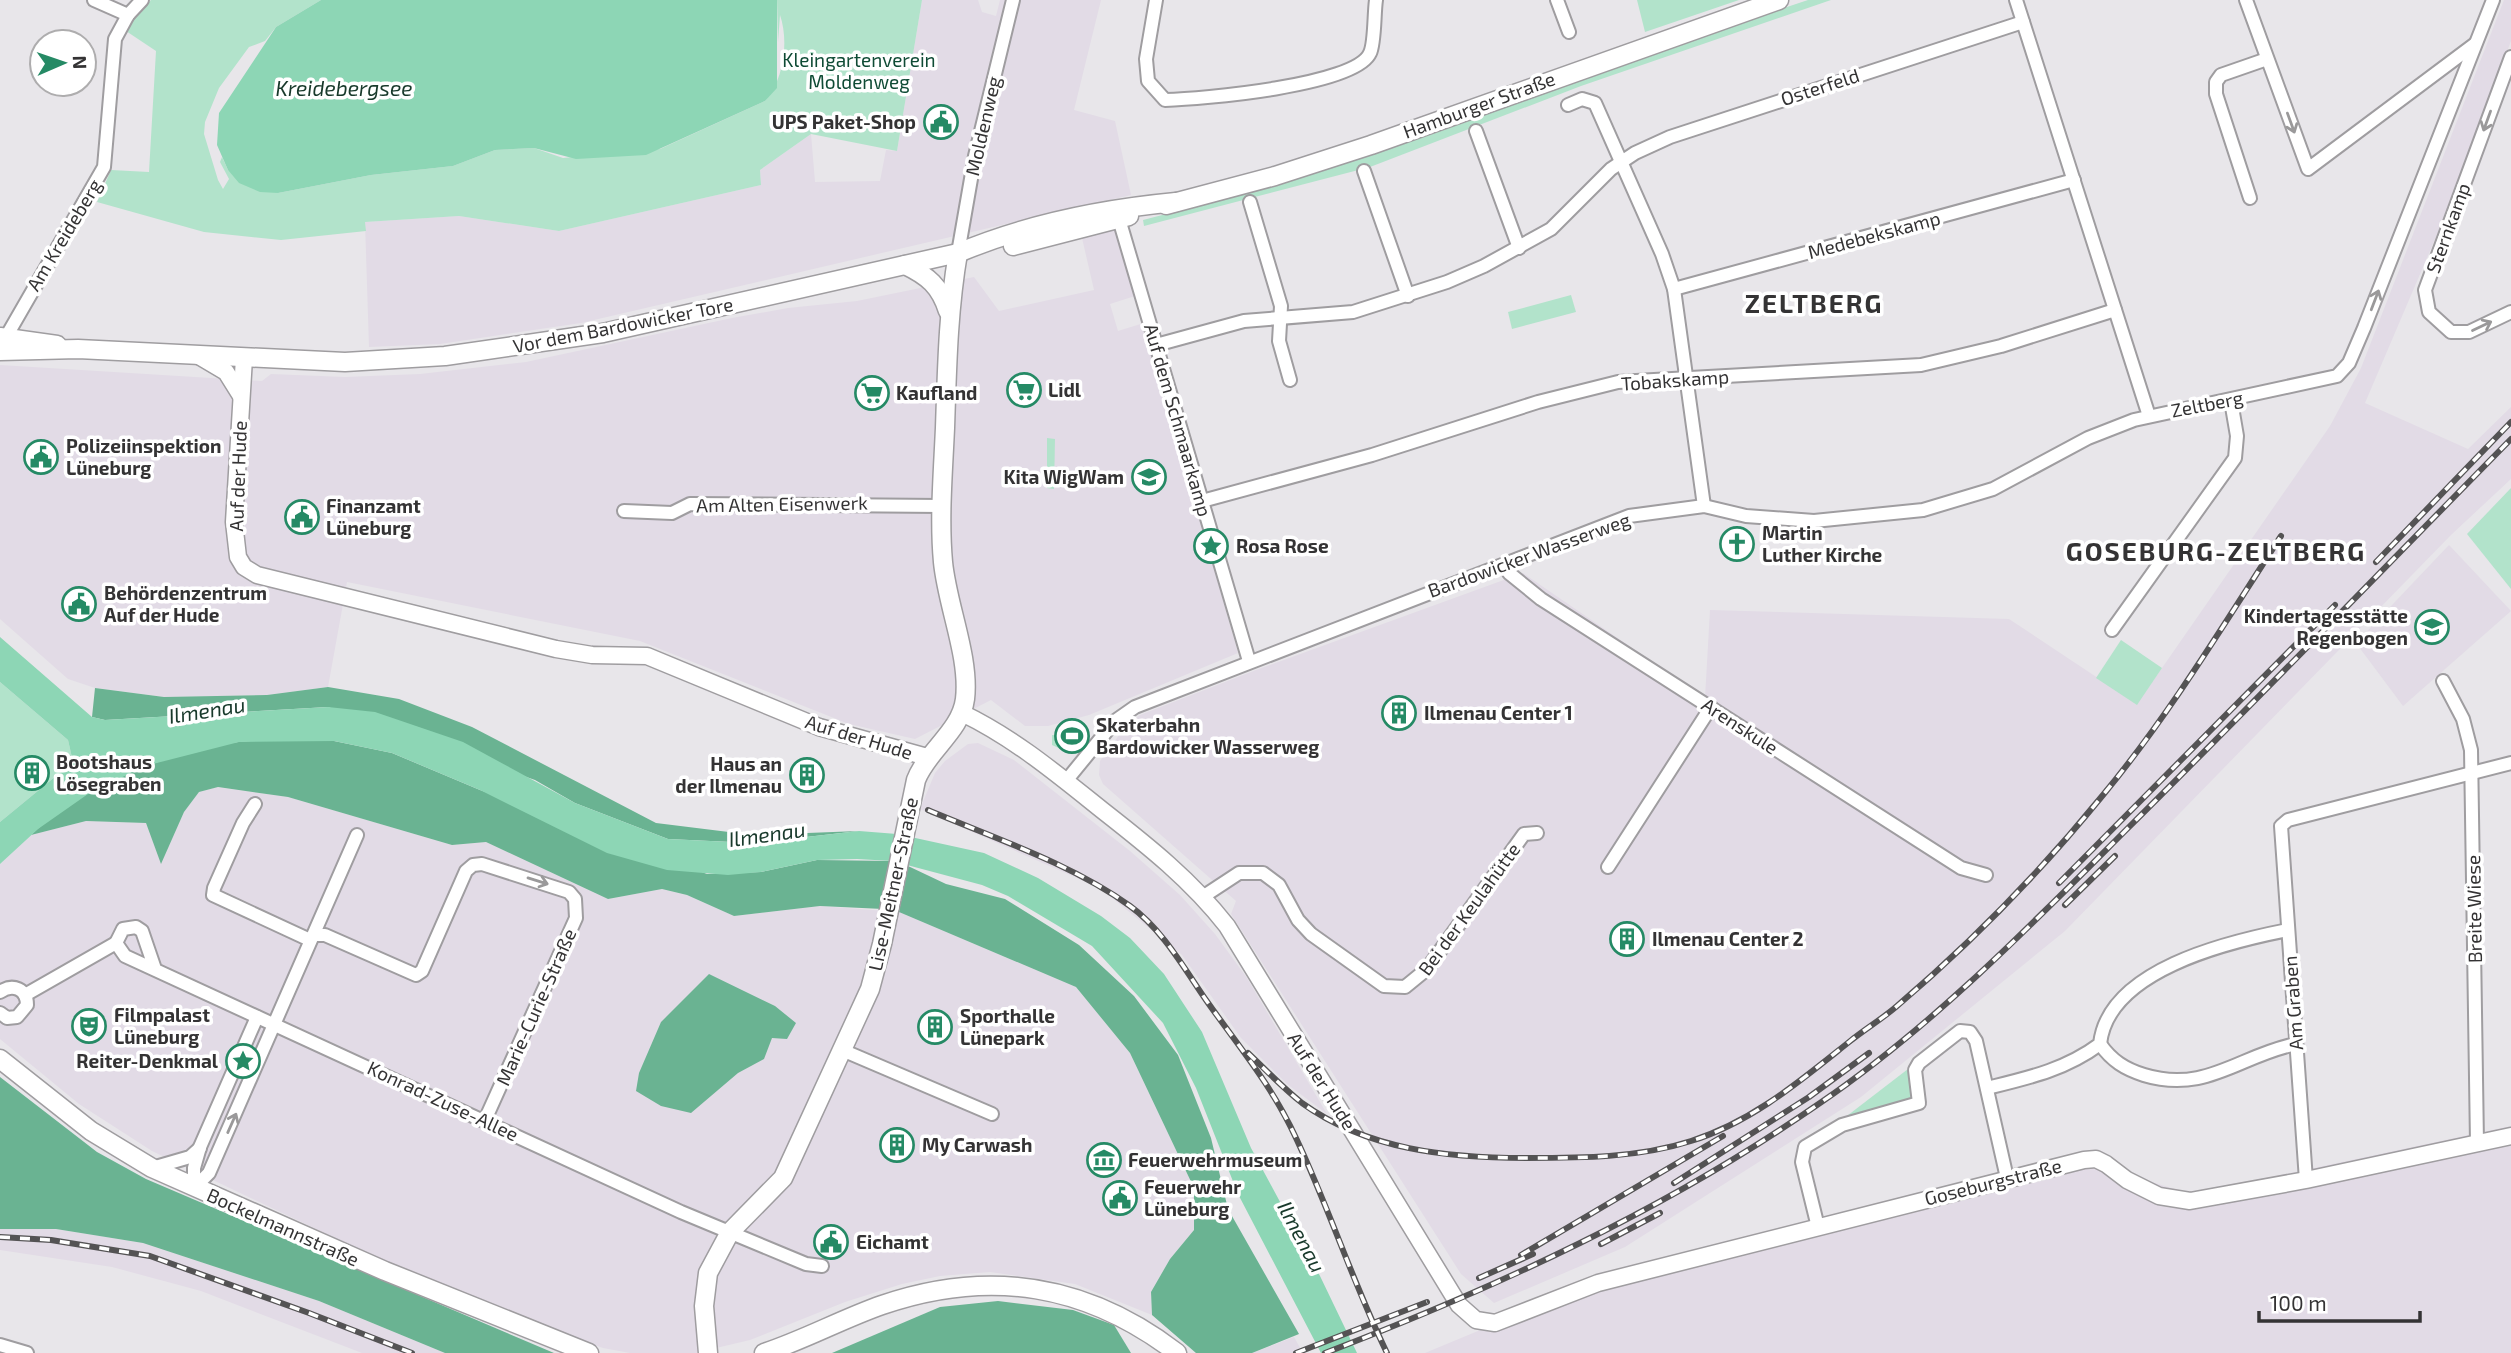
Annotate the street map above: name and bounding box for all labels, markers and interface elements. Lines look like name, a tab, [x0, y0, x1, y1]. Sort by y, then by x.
north arrow	[28, 28, 98, 98]
park label: Kleingartenverein Moldenweg	[782, 48, 936, 93]
text: N	[69, 55, 92, 70]
street label: Osterfeld	[1778, 63, 1862, 110]
street label: Hamburger Straße	[1400, 66, 1558, 143]
street label: Moldenweg	[960, 73, 1005, 178]
water label: Kreidebergsee	[275, 75, 413, 100]
public building icon: UPS Paket-Shop	[922, 103, 960, 141]
one-way arrow	[2480, 109, 2493, 131]
place label: UPS Paket-Shop	[772, 110, 916, 133]
one-way arrow	[2285, 112, 2298, 134]
street label: Am Kreideberg	[21, 174, 106, 295]
street label: Sternkamp	[2421, 180, 2474, 276]
street label: Medebekskamp	[1805, 206, 1943, 263]
district label: ZELTBERG	[1745, 287, 1883, 318]
one-way arrow	[2370, 290, 2383, 312]
street label: Vor dem Bardowicker Tore	[511, 292, 735, 357]
one-way arrow	[2471, 319, 2492, 332]
street label: Auf dem Schmaarkamp	[1140, 321, 1217, 519]
street label: Tobakskamp	[1620, 364, 1730, 395]
supermarket icon: Lidl	[1005, 371, 1043, 409]
supermarket icon: Kaufland	[853, 374, 891, 412]
place label: Lidl	[1048, 378, 1082, 401]
place label: Kaufland	[896, 381, 977, 404]
street label: Zeltberg	[2169, 385, 2245, 422]
street label: Auf der Hude	[224, 420, 251, 532]
place label: Polizeiinspektion Lüneburg	[66, 434, 221, 479]
public building icon: Polizeiinspektion Lüneburg	[22, 438, 60, 476]
school or university icon: Kita WigWam	[1130, 458, 1168, 496]
place label: Kita WigWam	[1003, 465, 1124, 488]
street label: Am Alten Eisenwerk	[696, 490, 868, 516]
place label: Finanzamt Lüneburg	[326, 494, 421, 539]
public building icon: Finanzamt Lüneburg	[283, 498, 321, 536]
street label: Bardowicker Wasserweg	[1425, 507, 1633, 602]
place label: Martin Luther Kirche	[1762, 521, 1883, 566]
church icon: Martin Luther Kirche	[1718, 525, 1756, 563]
place icon: Rosa Rose	[1192, 527, 1230, 565]
place label: Rosa Rose	[1236, 534, 1329, 557]
district label: GOSEBURG-ZELTBERG	[2066, 535, 2366, 566]
place label: Behördenzentrum Auf der Hude	[104, 581, 267, 626]
public building icon: Behördenzentrum Auf der Hude	[60, 585, 98, 623]
place label: Kindertagesstätte Regenbogen	[2244, 604, 2408, 649]
school or university icon: Kindertagesstätte Regenbogen	[2413, 608, 2451, 646]
water label: Ilmenau	[167, 691, 247, 728]
street label: Arenskule	[1698, 692, 1783, 759]
building icon: Ilmenau Center 1	[1380, 694, 1418, 732]
place label: Ilmenau Center 1	[1424, 701, 1573, 724]
street label: Auf der Hude	[803, 709, 916, 764]
place label: Skaterbahn Bardowicker Wasserweg	[1096, 713, 1319, 758]
sports icon: Skaterbahn Bardowicker Wasserweg	[1053, 717, 1091, 755]
place label: Bootshaus Lösegraben	[56, 750, 162, 795]
place label: Haus an der Ilmenau	[675, 752, 782, 797]
building icon: Bootshaus Lösegraben	[13, 754, 51, 792]
building icon: Haus an der Ilmenau	[788, 756, 826, 794]
street label: Lise-Meitner-Straße	[863, 795, 922, 973]
water label: Ilmenau	[727, 816, 807, 851]
street label: Bei der Keulahütte	[1413, 838, 1524, 979]
street label: Breite Wiese	[2461, 855, 2486, 963]
one-way arrow	[527, 876, 549, 888]
building icon: Ilmenau Center 2	[1608, 920, 1646, 958]
street label: Marie-Curie-Straße	[491, 925, 581, 1089]
place label: Ilmenau Center 2	[1652, 927, 1804, 950]
street label: Am Graben	[2278, 955, 2307, 1051]
place label: Filmpalast Lüneburg	[114, 1003, 210, 1048]
place label: Sporthalle Lünepark	[960, 1004, 1055, 1049]
theatre icon: Filmpalast Lüneburg	[70, 1007, 108, 1045]
building icon: Sporthalle Lünepark	[916, 1008, 954, 1046]
street label: Auf der Hude	[1283, 1028, 1362, 1134]
place icon: Reiter-Denkmal	[224, 1042, 262, 1080]
place label: Reiter-Denkmal	[76, 1049, 219, 1072]
street label: Konrad-Zuse-Allee	[364, 1056, 522, 1146]
one-way arrow	[226, 1113, 239, 1134]
building icon: My Carwash	[878, 1126, 916, 1164]
place label: My Carwash	[922, 1133, 1032, 1157]
museum icon: Feuerwehrmuseum	[1085, 1141, 1123, 1179]
place label: Feuerwehrmuseum	[1128, 1148, 1302, 1171]
street label: Goseburgstraße	[1922, 1153, 2064, 1210]
place label: Feuerwehr Lüneburg	[1144, 1175, 1241, 1220]
public building icon: Feuerwehr Lüneburg	[1101, 1179, 1139, 1217]
street label: Bockelmannstraße	[204, 1183, 363, 1270]
water label: Ilmenau	[1273, 1196, 1332, 1276]
public building icon: Eichamt	[812, 1223, 850, 1261]
place label: Eichamt	[856, 1230, 929, 1253]
scale bar	[2259, 1280, 2420, 1324]
text: 100 m	[2270, 1290, 2327, 1315]

